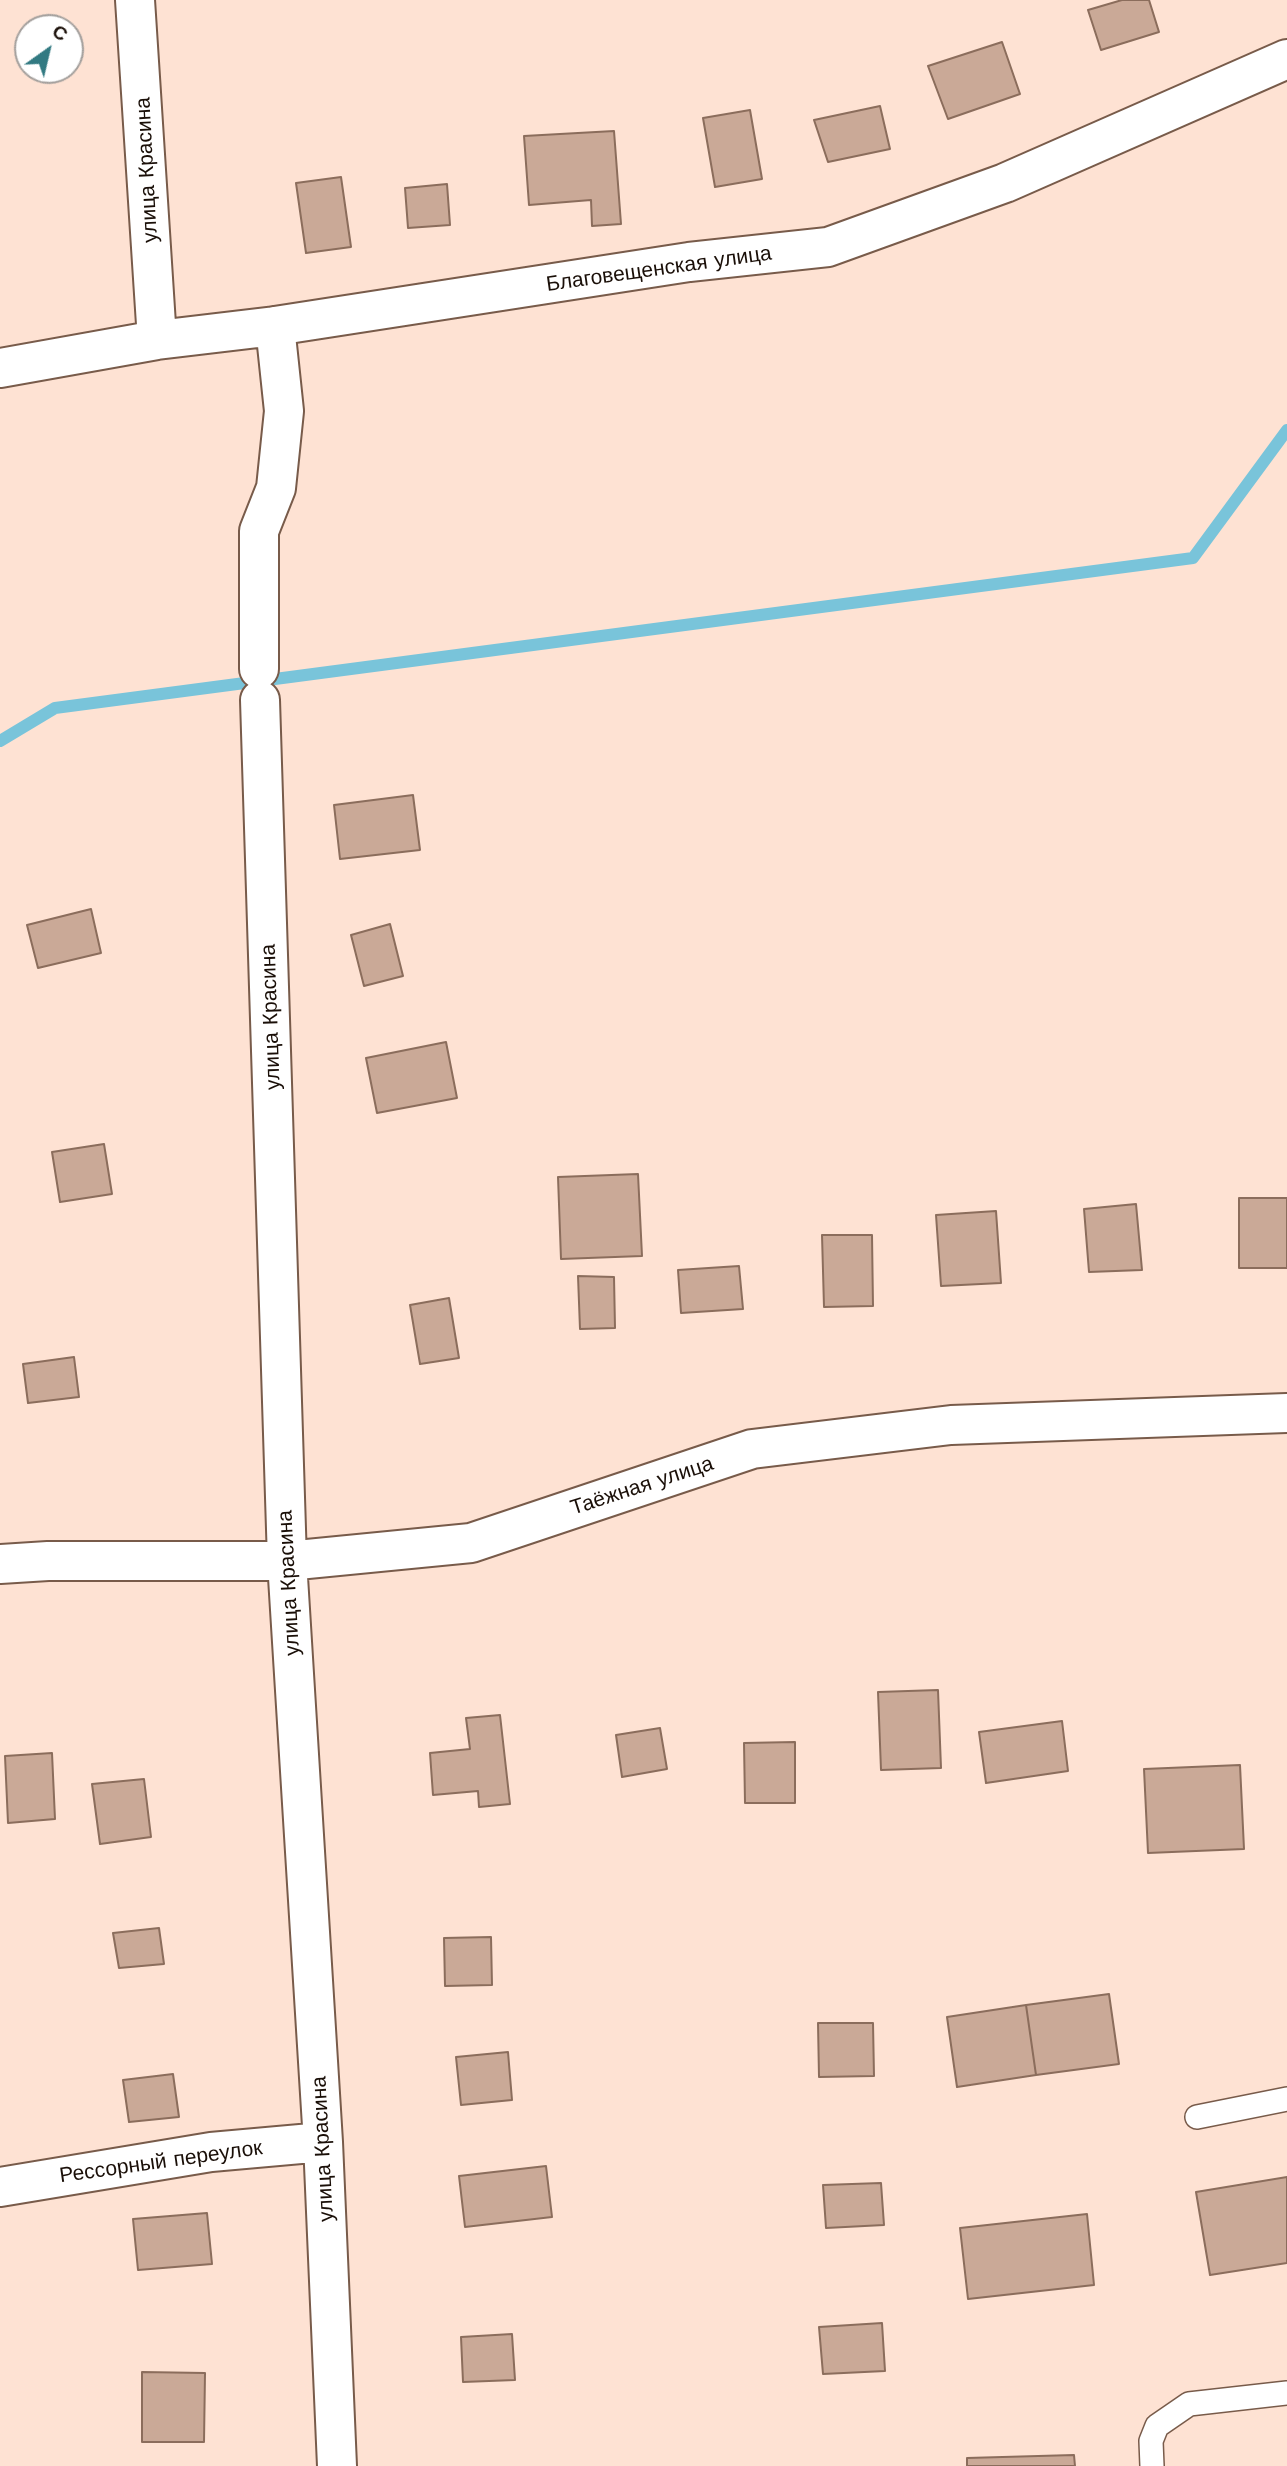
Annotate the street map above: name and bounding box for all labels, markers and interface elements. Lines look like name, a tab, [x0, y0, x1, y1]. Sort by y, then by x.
north arrow	[14, 14, 84, 84]
text: С	[48, 19, 72, 46]
street label: улица Красина	[131, 96, 163, 244]
street label: Благовещенская улица	[545, 241, 773, 297]
street label: улица Красина	[256, 944, 286, 1090]
street label: Таёжная улица	[567, 1451, 717, 1521]
street label: улица Красина	[273, 1509, 305, 1657]
street label: улица Красина	[307, 2075, 339, 2223]
street label: Рессорный переулок	[58, 2135, 264, 2189]

